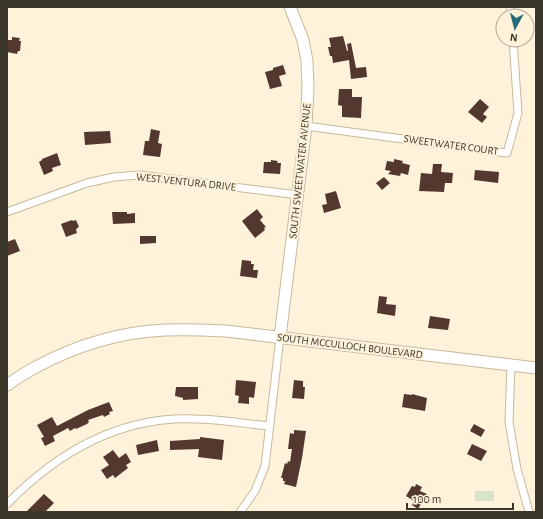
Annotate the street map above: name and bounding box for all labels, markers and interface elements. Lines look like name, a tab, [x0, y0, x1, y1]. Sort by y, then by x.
north arrow	[495, 8, 535, 48]
text: N	[509, 32, 518, 43]
street label: SOUTH SWEETWATER AVENUE	[287, 102, 313, 239]
street label: SWEETWATER COURT	[403, 133, 500, 157]
street label: WEST VENTURA DRIVE	[136, 171, 237, 193]
street label: SOUTH MCCULLOCH BOULEVARD	[276, 332, 424, 360]
scale bar	[407, 485, 513, 511]
text: 100 m	[413, 493, 441, 505]

